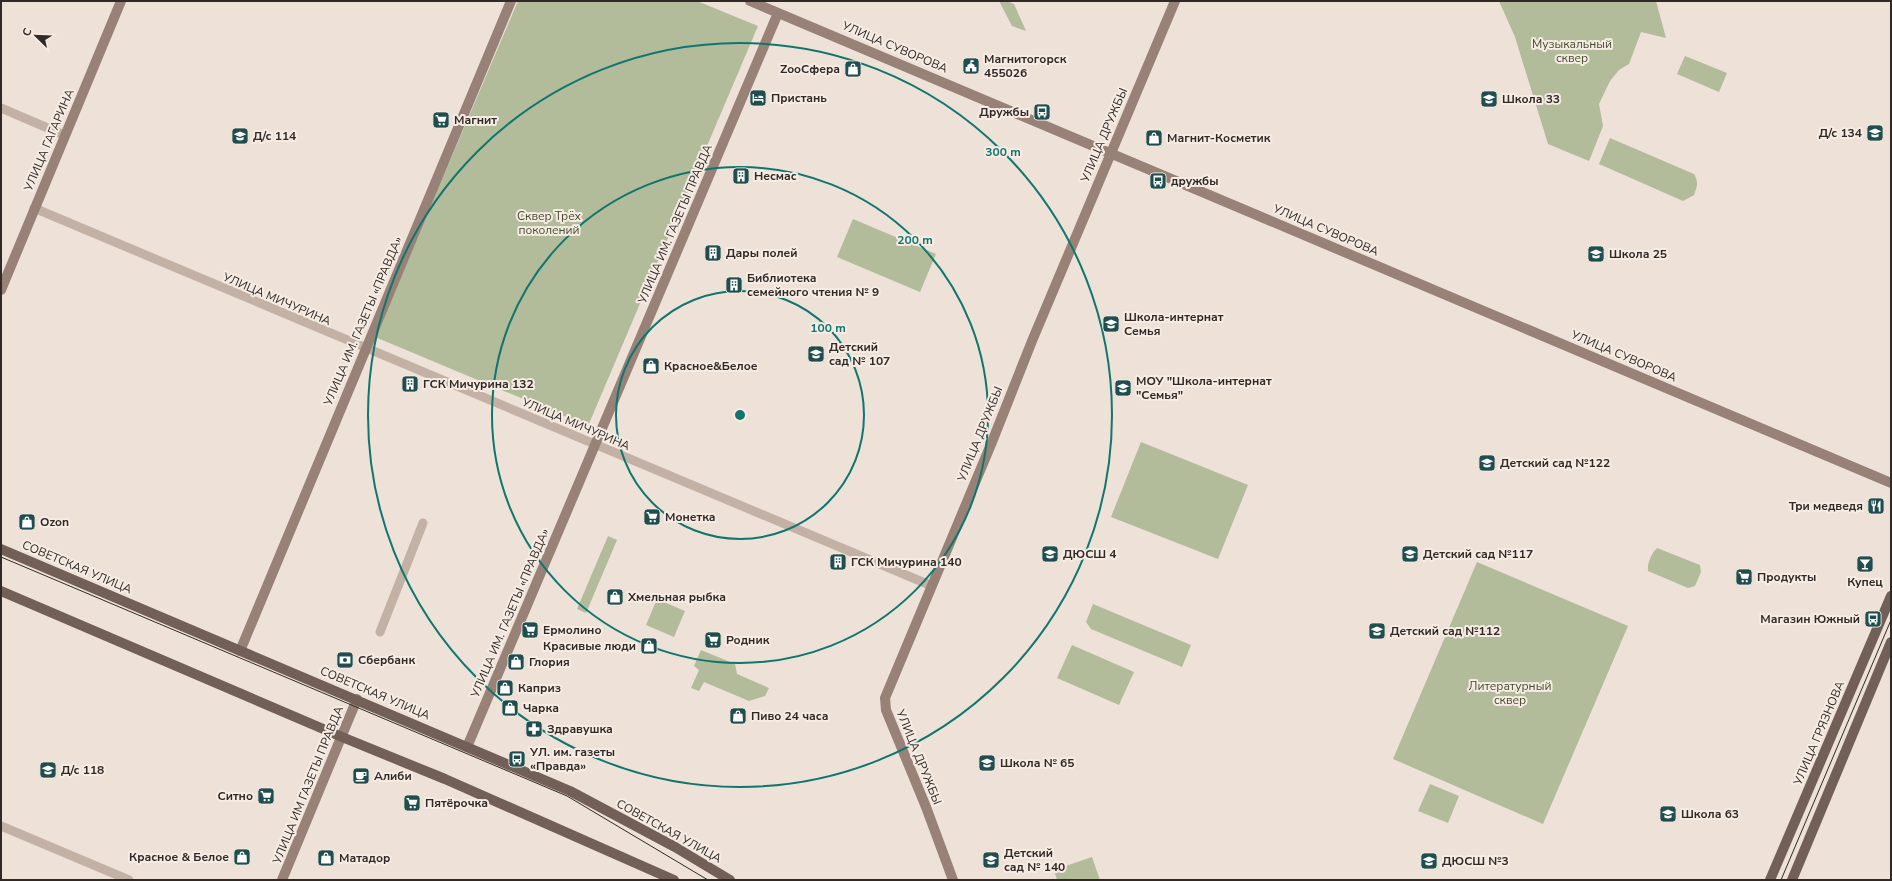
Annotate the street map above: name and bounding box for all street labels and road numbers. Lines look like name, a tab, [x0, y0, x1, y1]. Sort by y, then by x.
street label: УЛИЦА СУВОРОВА	[839, 17, 951, 77]
street label: УЛИЦА ДРУЖБЫ	[1076, 85, 1131, 186]
street label: УЛИЦА ГАГАРИНА	[20, 86, 78, 194]
street label: УЛИЦА ИМ. ГАЗЕТЫ ПРАВДА	[634, 142, 716, 307]
street label: УЛИЦА СУВОРОВА	[1270, 200, 1382, 260]
street label: УЛИЦА ИМ. ГАЗЕТЫ «ПРАВДА»	[320, 234, 406, 409]
street label: УЛИЦА МИЧУРИНА	[219, 269, 334, 329]
street label: УЛИЦА СУВОРОВА	[1568, 326, 1680, 386]
street label: УЛИЦА ДРУЖБЫ	[953, 384, 1006, 485]
street label: УЛИЦА МИЧУРИНА	[518, 394, 633, 454]
street label: УЛИЦА ИМ. ГАЗЕТЫ «ПРАВДА»	[467, 526, 553, 701]
street label: СОВЕТСКАЯ УЛИЦА	[20, 537, 135, 598]
street label: СОВЕТСКАЯ УЛИЦА	[318, 663, 433, 724]
street label: УЛИЦА ГРЯЗНОВА	[1789, 678, 1848, 788]
street label: УЛИЦА ИМ ГАЗЕТЫ ПРАВДА	[269, 703, 347, 867]
street label: УЛИЦА ДРУЖБЫ	[892, 706, 945, 807]
street label: СОВЕТСКАЯ УЛИЦА	[614, 795, 725, 867]

